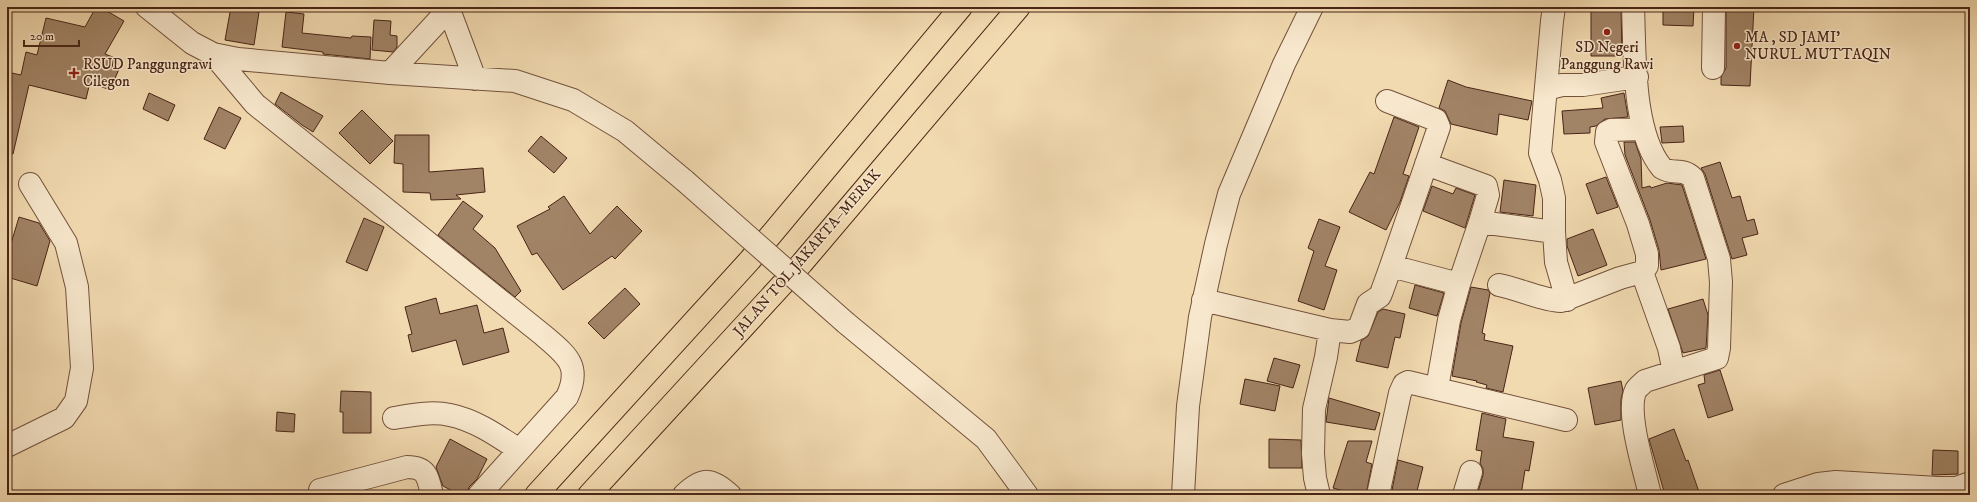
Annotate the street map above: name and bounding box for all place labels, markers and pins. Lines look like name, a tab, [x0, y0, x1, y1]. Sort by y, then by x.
marker: SD Negeri Panggung Rawi	[1602, 27, 1612, 37]
place label: MA , SD JAMI' NURUL MUTTAQIN	[1745, 28, 1891, 64]
place label: SD Negeri Panggung Rawi	[1561, 38, 1654, 74]
marker: MA , SD JAMI' NURUL MUTTAQIN	[1732, 41, 1742, 51]
place label: RSUD Panggungrawi Cilegon	[83, 55, 212, 91]
marker: RSUD Panggungrawi Cilegon	[68, 67, 80, 79]

